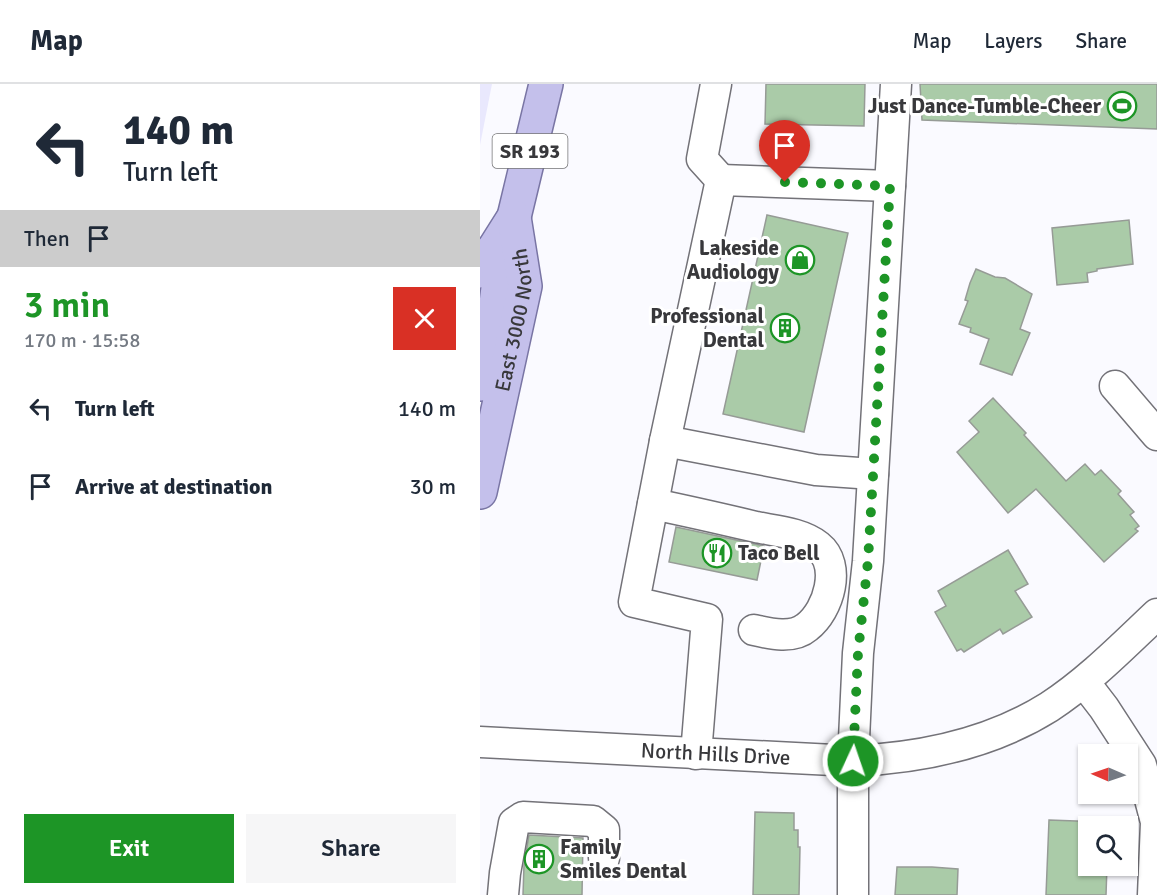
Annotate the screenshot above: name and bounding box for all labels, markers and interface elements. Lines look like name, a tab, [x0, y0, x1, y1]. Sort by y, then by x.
text: Map	[30, 24, 83, 58]
text: Map	[913, 28, 951, 54]
text: Layers	[984, 28, 1042, 54]
text: Share	[1075, 28, 1127, 54]
sports icon: Just Dance-Tumble-Cheer	[1106, 90, 1138, 122]
place label: Just Dance-Tumble-Cheer	[868, 93, 1102, 119]
text: 140 m	[123, 105, 234, 156]
icon: left	[24, 108, 102, 186]
pin	[759, 120, 810, 182]
icon: arrive	[768, 129, 801, 162]
road number: SR 193	[493, 134, 568, 168]
text: Turn left	[123, 156, 218, 189]
icon: arrive	[82, 222, 115, 255]
text: Then	[24, 225, 70, 252]
place label: Lakeside Audiology	[687, 235, 780, 285]
shop icon: Lakeside Audiology	[784, 244, 816, 276]
street label: East 3000 North	[489, 246, 538, 394]
text: 3 min	[24, 283, 110, 328]
button: close	[393, 287, 456, 350]
place label: Professional Dental	[650, 303, 764, 353]
building icon: Professional Dental	[769, 312, 801, 344]
text: 170 m · 15:58	[24, 328, 140, 353]
icon: left	[24, 392, 57, 425]
text: Turn left	[75, 395, 155, 422]
text: 140 m	[398, 395, 456, 422]
icon: arrive	[24, 470, 57, 503]
text: Arrive at destination	[75, 473, 272, 500]
text: 30 m	[410, 473, 456, 500]
restaurant icon: Taco Bell	[701, 537, 733, 569]
place label: Taco Bell	[738, 540, 820, 566]
position arrow	[821, 729, 885, 793]
street label: North Hills Drive	[640, 737, 791, 771]
north arrow	[1078, 744, 1138, 804]
map controls	[1078, 744, 1138, 876]
button: Exit	[24, 814, 234, 883]
button: Share	[246, 814, 456, 883]
button: search	[1078, 816, 1138, 876]
place label: Family Smiles Dental	[560, 834, 687, 884]
building icon: Family Smiles Dental	[523, 843, 555, 875]

